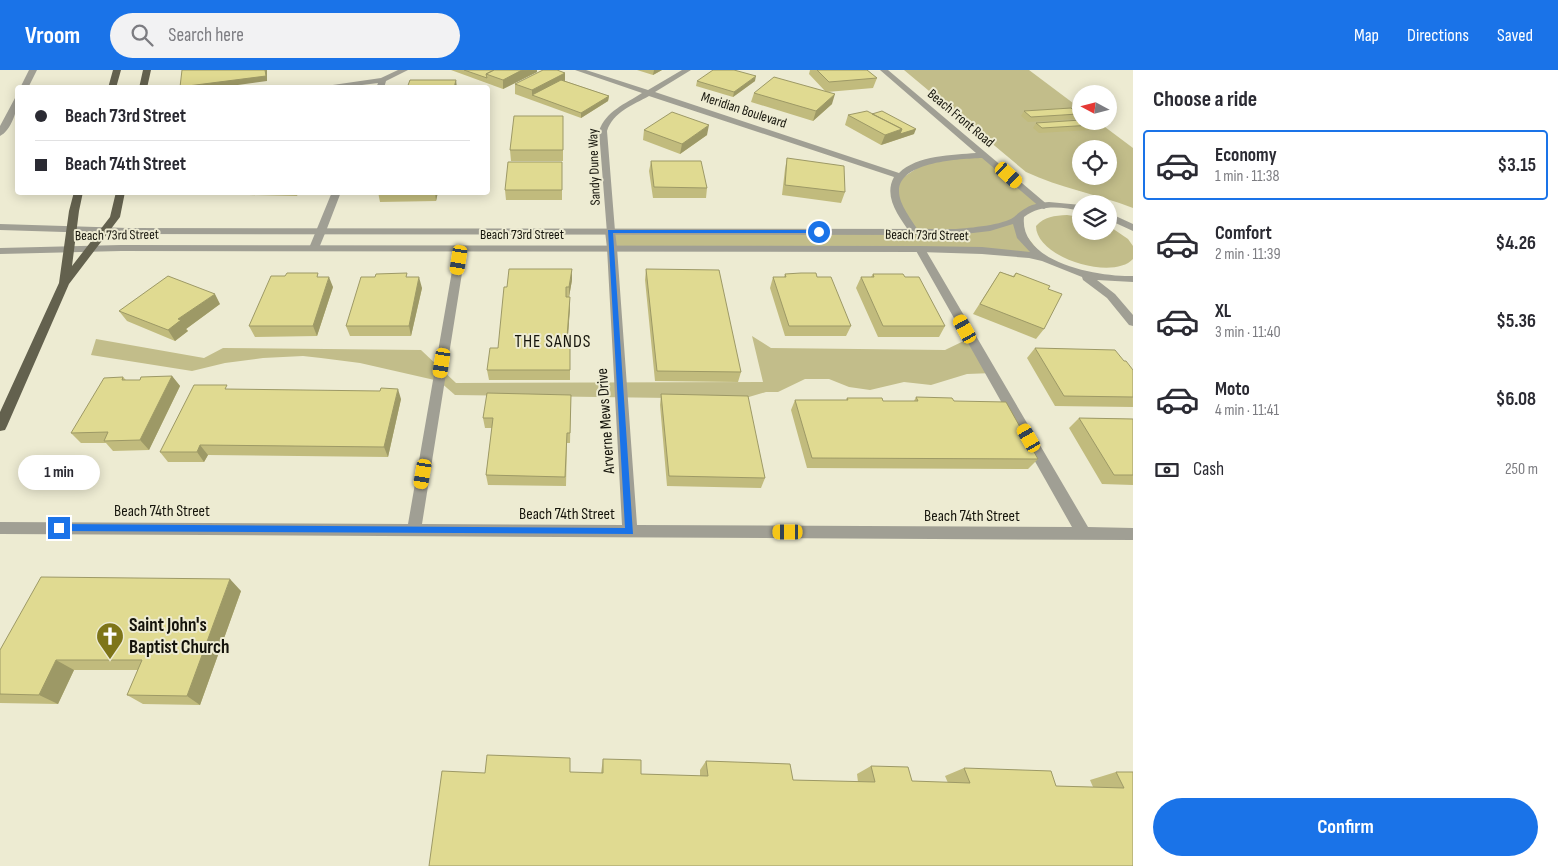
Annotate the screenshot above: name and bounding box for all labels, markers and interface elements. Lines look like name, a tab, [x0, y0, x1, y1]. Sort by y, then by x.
search box	[110, 13, 460, 58]
text: Vroom	[25, 21, 80, 50]
icon: search	[128, 21, 156, 49]
text: Search here	[168, 24, 244, 47]
text: Map	[1354, 25, 1379, 46]
text: Directions	[1407, 25, 1469, 46]
text: Saved	[1497, 25, 1533, 46]
street label: Beach Front Road	[924, 85, 998, 151]
north arrow	[1072, 85, 1118, 130]
map controls	[1072, 85, 1117, 240]
text: Choose a ride	[1153, 86, 1257, 113]
street label: Meridian Boulevard	[699, 88, 789, 132]
text: Beach 73rd Street	[65, 105, 186, 128]
street label: Sandy Dune Way	[584, 128, 604, 206]
button: locate	[1072, 140, 1117, 185]
icon: car	[1155, 143, 1200, 188]
text: Economy	[1215, 144, 1277, 167]
text: Beach 74th Street	[65, 153, 186, 176]
text: $3.15	[1497, 154, 1536, 177]
car	[992, 159, 1025, 191]
text: 1 min · 11:38	[1215, 167, 1279, 186]
button: layers	[1072, 195, 1117, 240]
route start	[808, 221, 830, 243]
icon: car	[1155, 221, 1200, 266]
text: Comfort	[1215, 222, 1272, 245]
street label: Beach 73rd Street	[75, 226, 159, 244]
street label: Beach 73rd Street	[480, 226, 564, 243]
street label: Beach 73rd Street	[885, 226, 969, 244]
text: $4.26	[1495, 232, 1536, 255]
car	[449, 244, 468, 276]
text: 2 min · 11:39	[1215, 245, 1281, 264]
icon: car	[1155, 299, 1200, 344]
text: XL	[1215, 300, 1231, 323]
text: $5.36	[1496, 310, 1536, 333]
car	[951, 312, 978, 346]
text: 3 min · 11:40	[1215, 323, 1281, 342]
district label: THE SANDS	[515, 331, 591, 352]
car	[432, 347, 451, 379]
street label: Arverne Mews Drive	[593, 368, 619, 475]
icon: car	[1155, 377, 1200, 422]
text: Moto	[1215, 378, 1250, 401]
text: $6.08	[1496, 388, 1536, 411]
text: 4 min · 11:41	[1215, 401, 1279, 420]
car	[1015, 421, 1042, 455]
callout: 1 min	[18, 456, 100, 490]
icon: cash	[1153, 456, 1181, 484]
car	[413, 458, 432, 490]
text: Cash	[1193, 458, 1224, 481]
text: 250 m	[1505, 460, 1538, 479]
text: 1 min	[44, 463, 74, 482]
street label: Beach 74th Street	[114, 502, 210, 521]
street label: Beach 74th Street	[519, 505, 615, 524]
street label: Beach 74th Street	[924, 507, 1020, 526]
route end	[48, 517, 70, 539]
car	[773, 525, 803, 540]
place label: Saint John's Baptist Church	[129, 614, 229, 659]
church icon: Saint John's Baptist Church	[95, 621, 125, 660]
button: Confirm	[1153, 798, 1538, 856]

